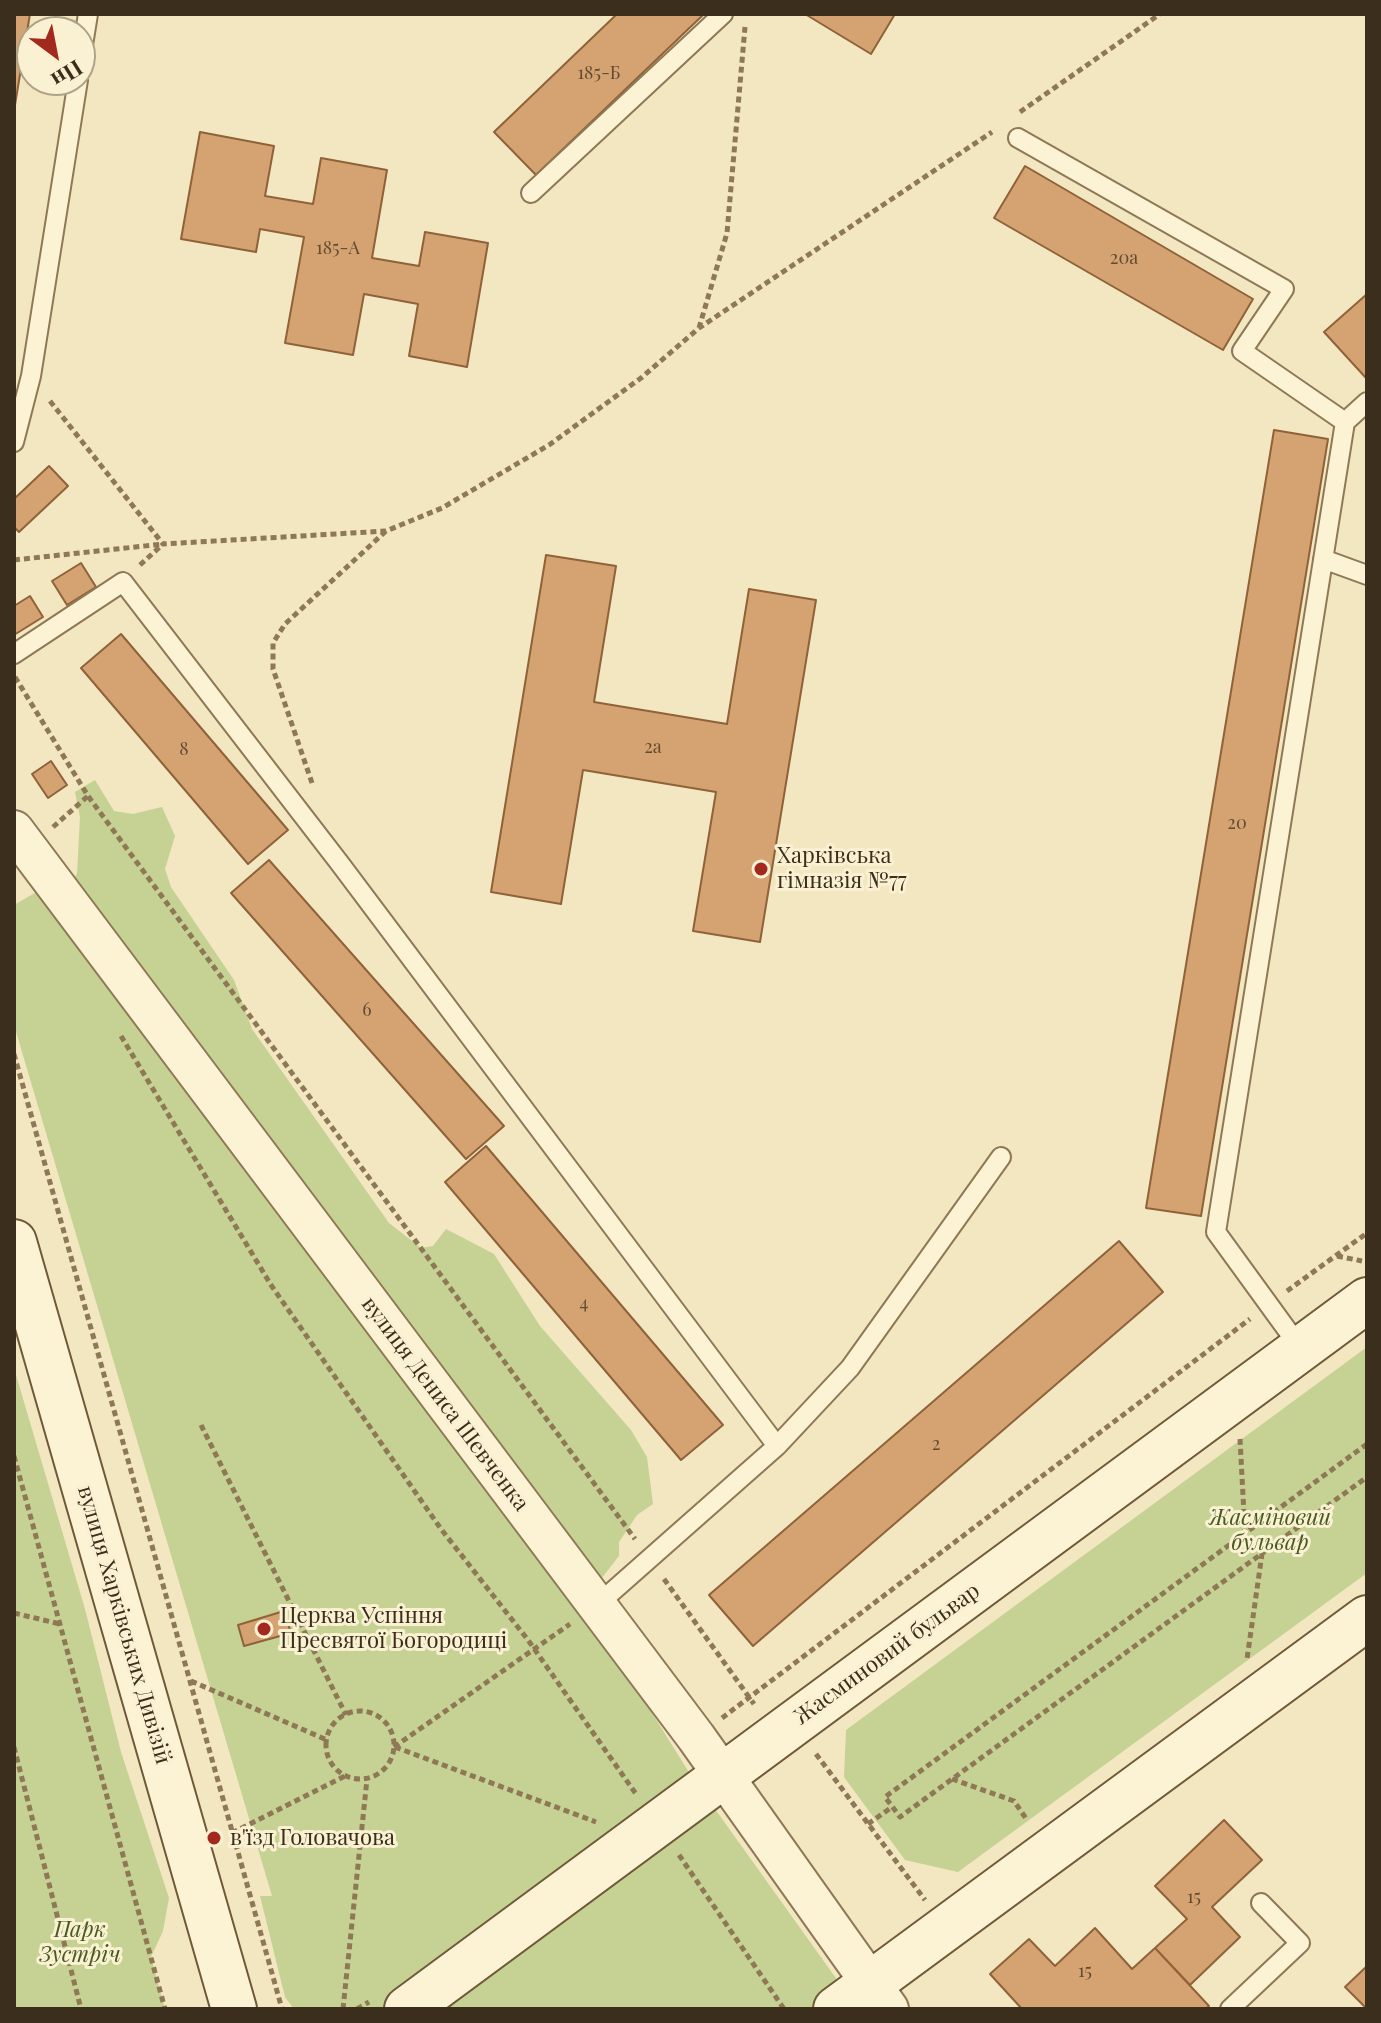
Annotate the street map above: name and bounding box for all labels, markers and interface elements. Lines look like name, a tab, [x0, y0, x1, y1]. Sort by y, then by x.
north arrow	[16, 16, 96, 96]
text: Пн	[46, 54, 89, 96]
house number: 185-Б	[577, 62, 621, 84]
house number: 185-А	[316, 237, 360, 259]
house number: 20а	[1110, 247, 1138, 269]
house number: 2а	[644, 736, 662, 758]
house number: 8	[179, 738, 189, 760]
house number: 20	[1227, 812, 1247, 834]
place label: Харківська гімназія №77	[777, 843, 907, 894]
marker: Харківська гімназія №77	[752, 860, 770, 878]
house number: 6	[362, 999, 372, 1021]
street label: вулиця Дениса Шевченка	[356, 1292, 534, 1516]
house number: 4	[580, 1292, 588, 1314]
house number: 2	[932, 1433, 940, 1455]
street label: вулиця Харківських Дивізій	[72, 1483, 176, 1767]
park label: Жасміновий бульвар	[1209, 1505, 1331, 1556]
street label: Жасминовий бульвар	[789, 1578, 985, 1730]
place label: Церква Успіння Пресвятої Богородиці	[280, 1603, 507, 1654]
marker: Церква Успіння Пресвятої Богородиці	[255, 1620, 273, 1638]
place label: в'їзд Головачова	[230, 1825, 395, 1851]
marker: в'їзд Головачова	[205, 1829, 223, 1847]
house number: 15	[1187, 1886, 1201, 1908]
park label: Парк Зустріч	[39, 1917, 121, 1968]
house number: 15	[1078, 1960, 1092, 1982]

